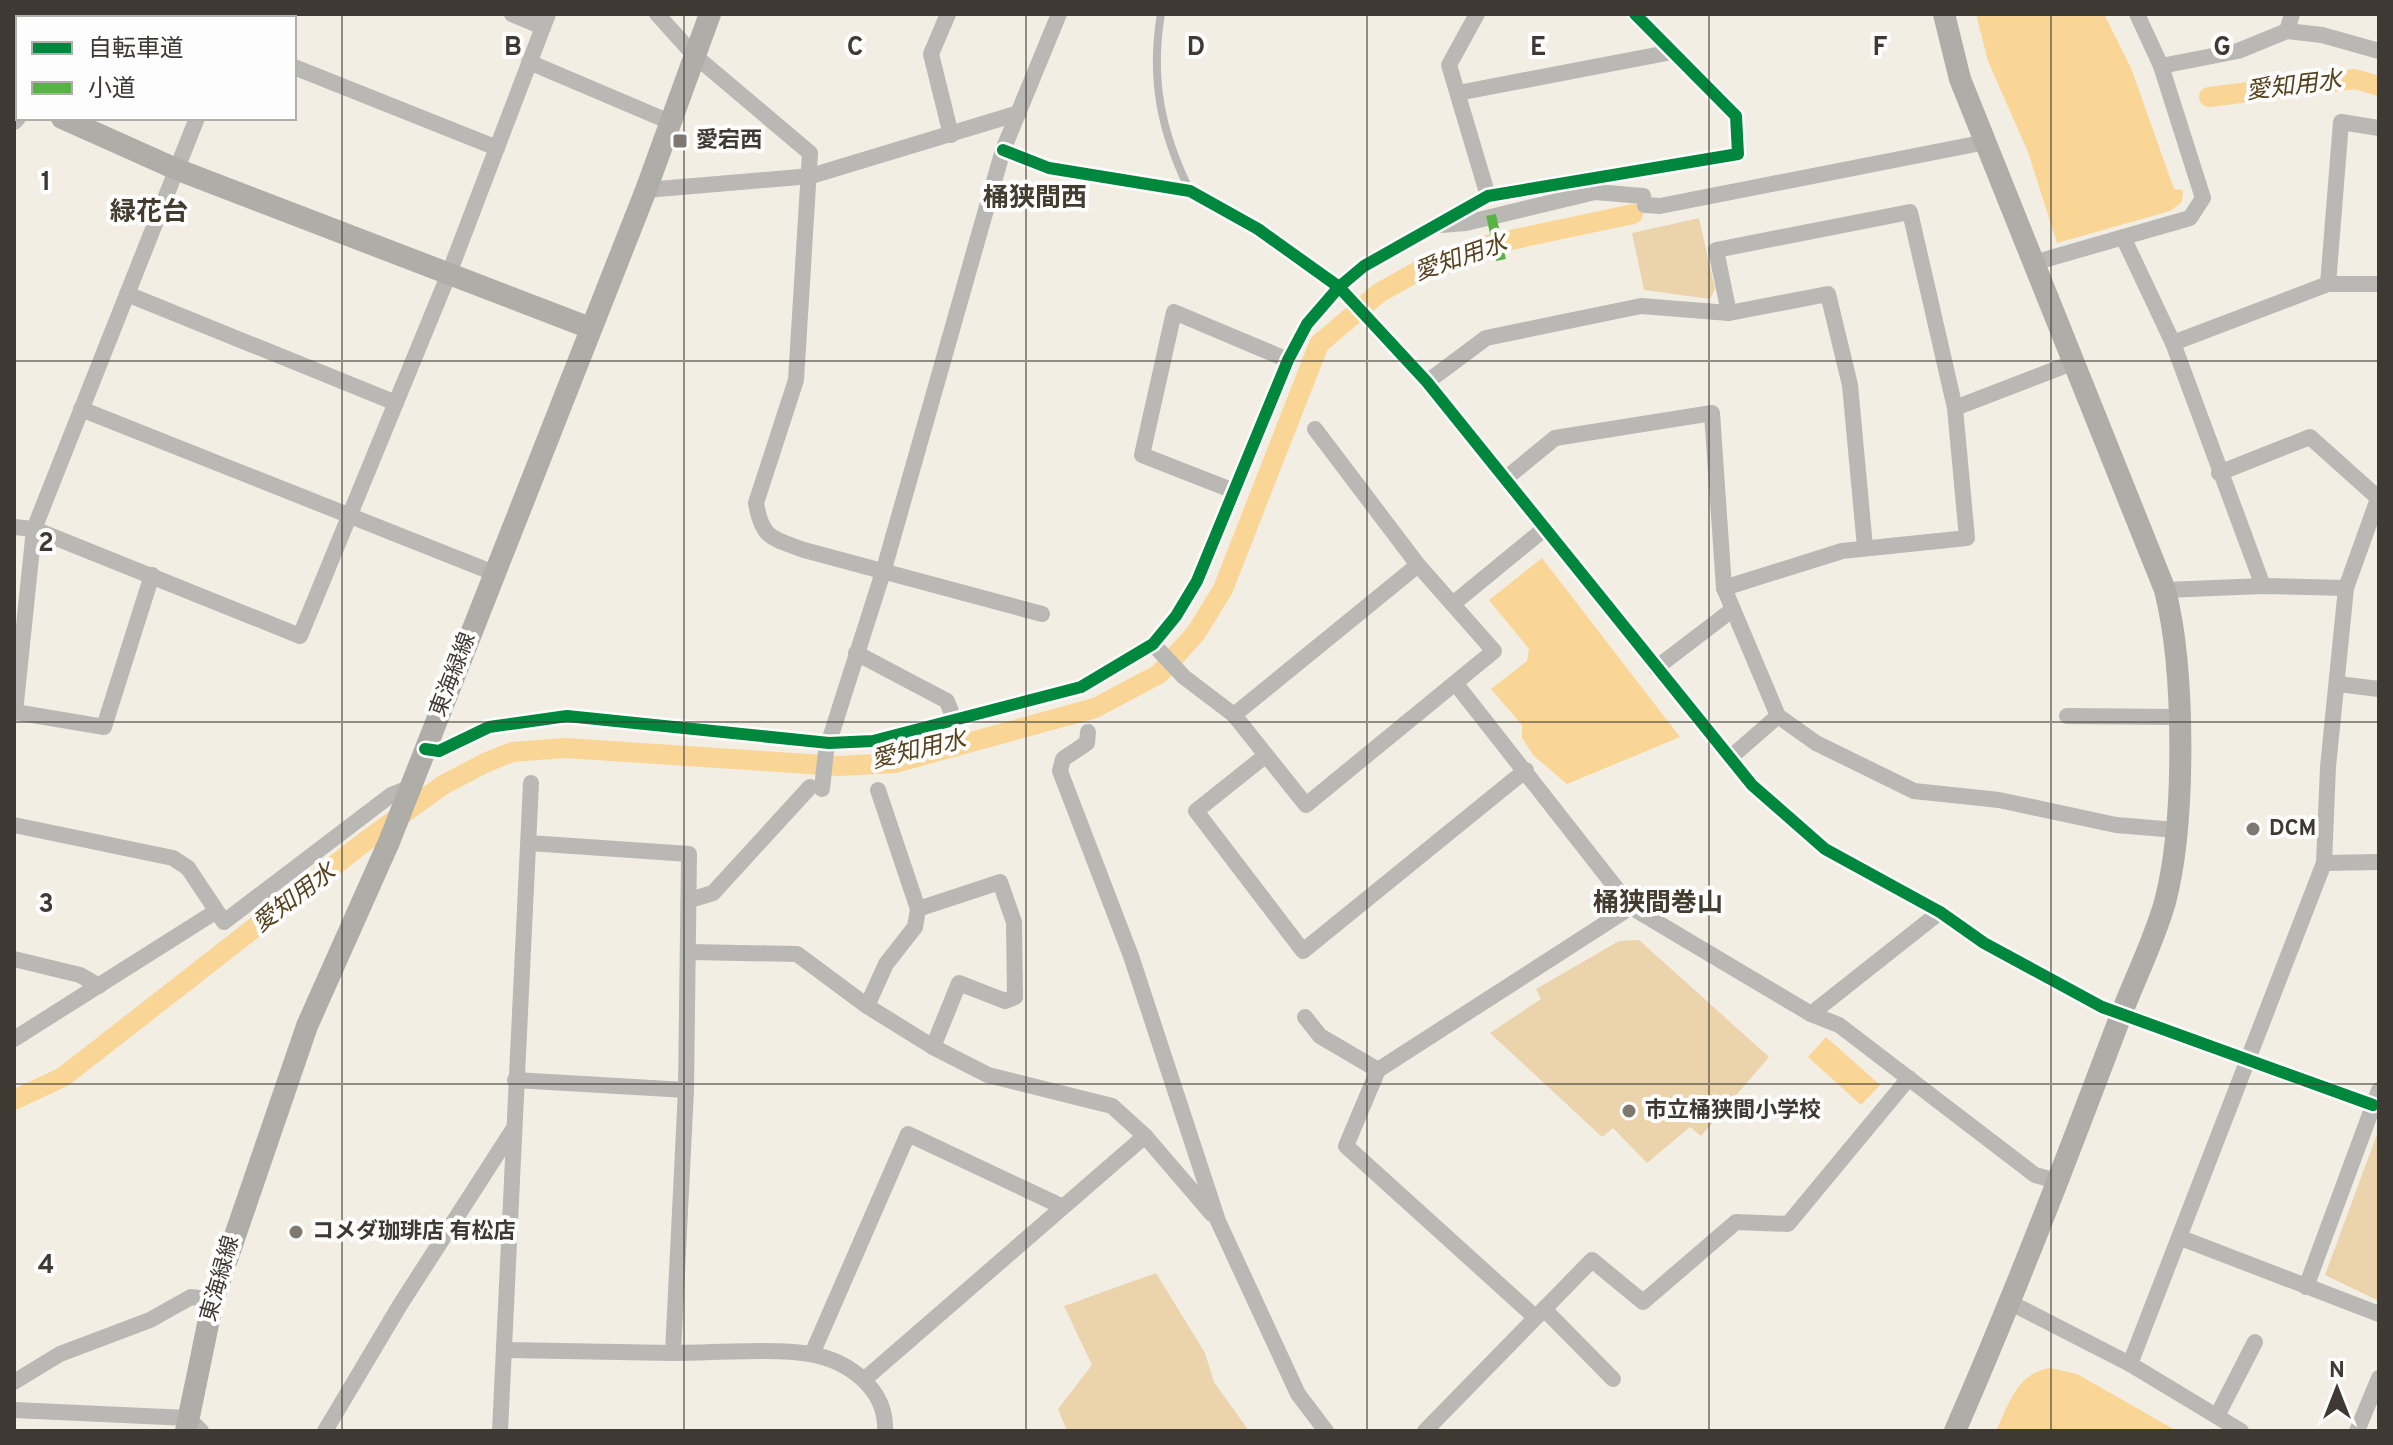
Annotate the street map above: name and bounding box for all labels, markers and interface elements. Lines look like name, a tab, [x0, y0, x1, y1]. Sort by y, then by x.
legend	[16, 16, 296, 120]
text: B	[504, 32, 522, 65]
text: C	[847, 32, 863, 65]
text: D	[1187, 32, 1205, 65]
text: E	[1530, 32, 1546, 65]
text: F	[1873, 32, 1888, 65]
text: G	[2213, 32, 2231, 65]
text: 自転車道	[88, 35, 184, 65]
water label: 愛知用水	[2245, 66, 2346, 108]
text: 小道	[88, 75, 136, 105]
place label: 愛宕西	[696, 128, 762, 155]
marker: 愛宕西	[671, 132, 689, 150]
text: 1	[41, 167, 51, 200]
district label: 桶狭間西	[983, 183, 1087, 216]
district label: 緑花台	[110, 197, 188, 230]
water label: 愛知用水	[1411, 228, 1514, 289]
text: 2	[38, 528, 54, 561]
street label: 東海緑線	[426, 629, 482, 721]
water label: 愛知用水	[869, 725, 972, 776]
place label: DCM	[2269, 816, 2316, 843]
marker: DCM	[2244, 820, 2262, 838]
water label: 愛知用水	[248, 856, 345, 940]
district label: 桶狭間巻山	[1593, 888, 1723, 921]
text: 3	[38, 889, 54, 922]
place label: 市立桶狭間小学校	[1645, 1098, 1821, 1125]
marker: 市立桶狭間小学校	[1620, 1102, 1638, 1120]
place label: コメダ珈琲店 有松店	[312, 1219, 516, 1246]
marker: コメダ珈琲店 有松店	[287, 1223, 305, 1241]
street label: 東海緑線	[196, 1233, 246, 1325]
text: 4	[38, 1250, 54, 1283]
north arrow	[2297, 1349, 2377, 1429]
text: N	[2329, 1358, 2345, 1385]

